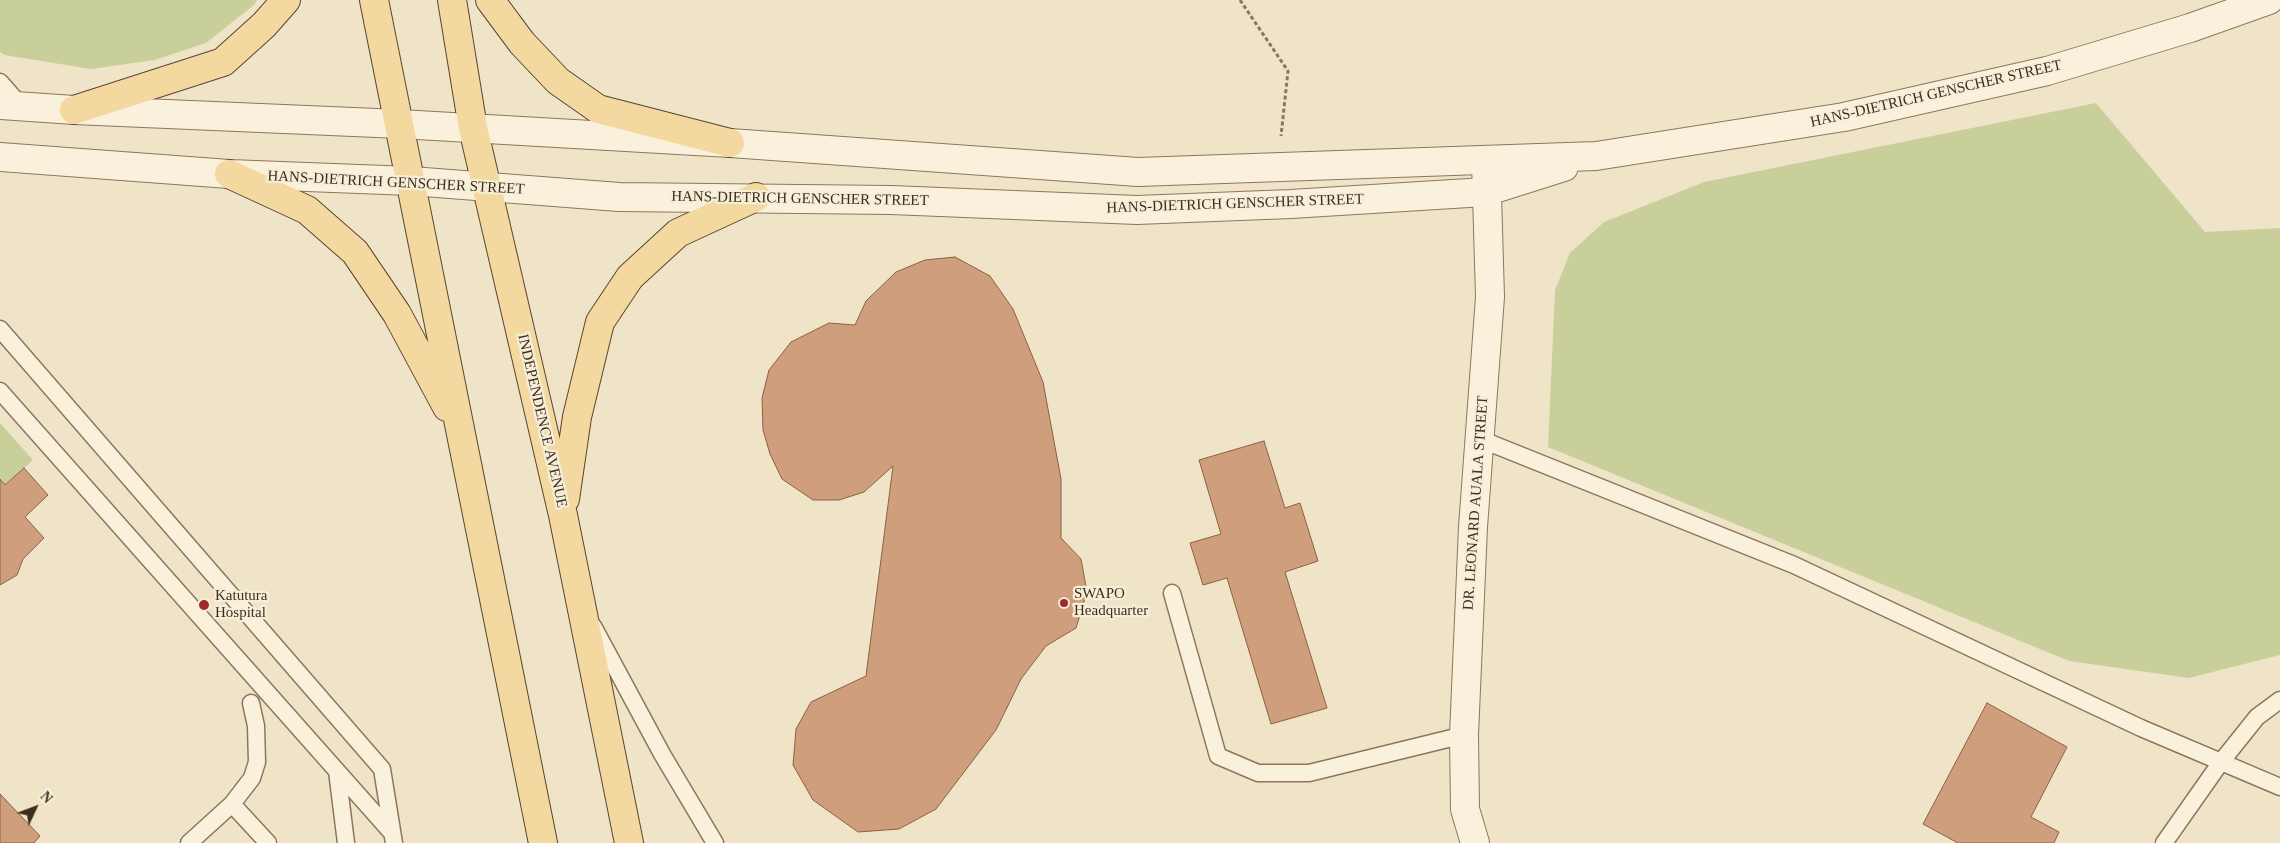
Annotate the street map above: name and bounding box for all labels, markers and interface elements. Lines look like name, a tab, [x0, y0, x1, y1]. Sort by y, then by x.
street label: HANS-DIETRICH GENSCHER STREET	[1809, 56, 2063, 132]
street label: HANS-DIETRICH GENSCHER STREET	[267, 167, 525, 199]
street label: HANS-DIETRICH GENSCHER STREET	[671, 188, 929, 210]
street label: HANS-DIETRICH GENSCHER STREET	[1106, 191, 1364, 217]
street label: INDEPENDENCE AVENUE	[513, 332, 571, 510]
street label: DR. LEONARD AUALA STREET	[1460, 395, 1492, 611]
place label: SWAPO Headquarter	[1074, 585, 1148, 620]
place label: Katutura Hospital	[215, 587, 267, 622]
marker: SWAPO Headquarter	[1058, 597, 1070, 609]
marker: Katutura Hospital	[197, 598, 211, 612]
north arrow	[10, 783, 60, 833]
text: N	[37, 789, 55, 806]

